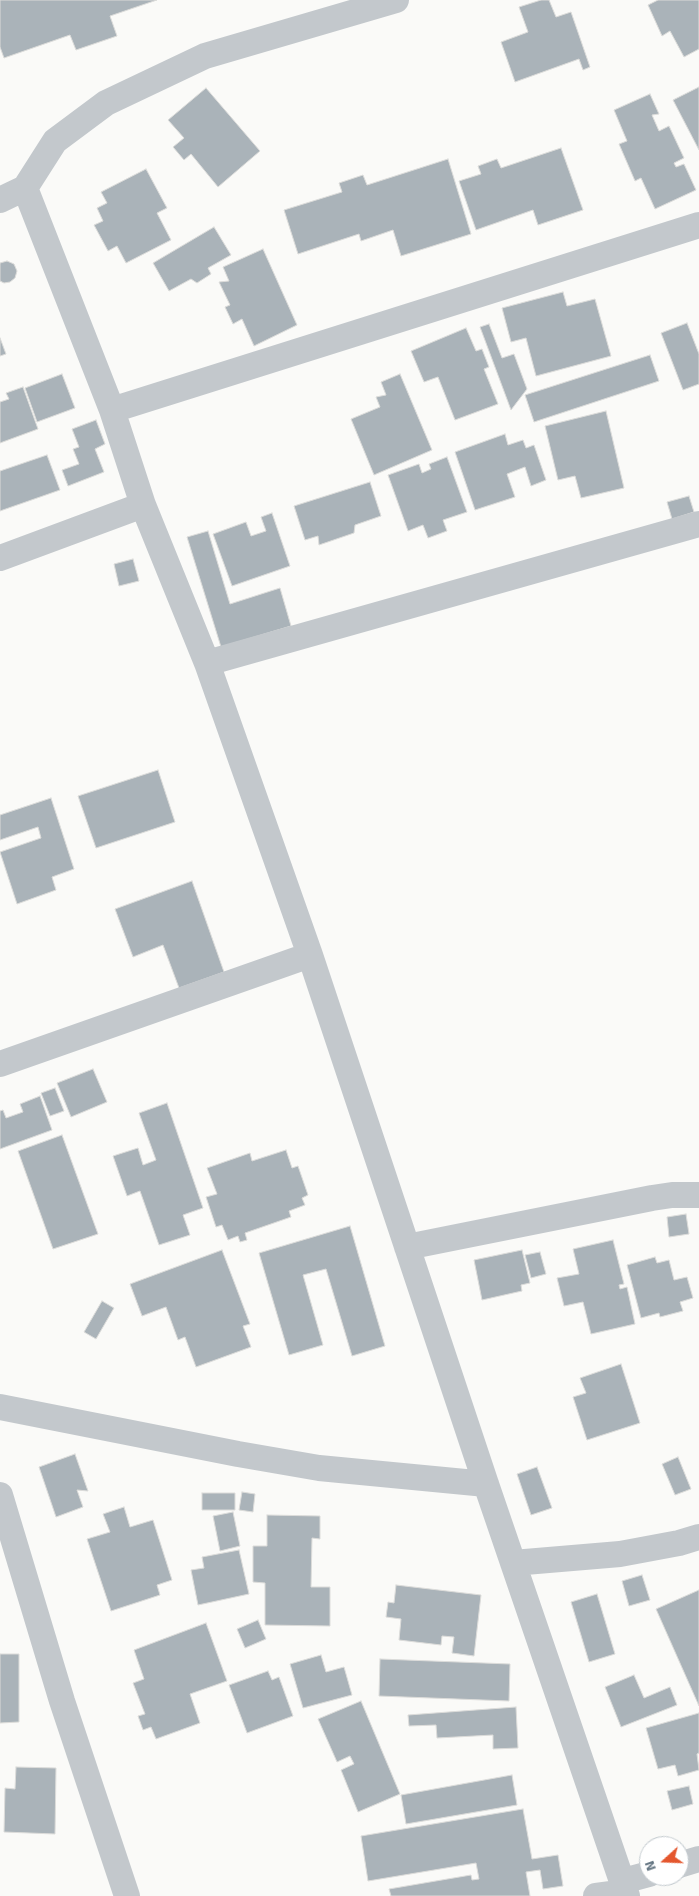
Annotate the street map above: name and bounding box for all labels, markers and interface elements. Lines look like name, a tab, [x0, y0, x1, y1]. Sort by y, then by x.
north arrow	[639, 1836, 689, 1886]
text: N	[641, 1858, 660, 1873]

